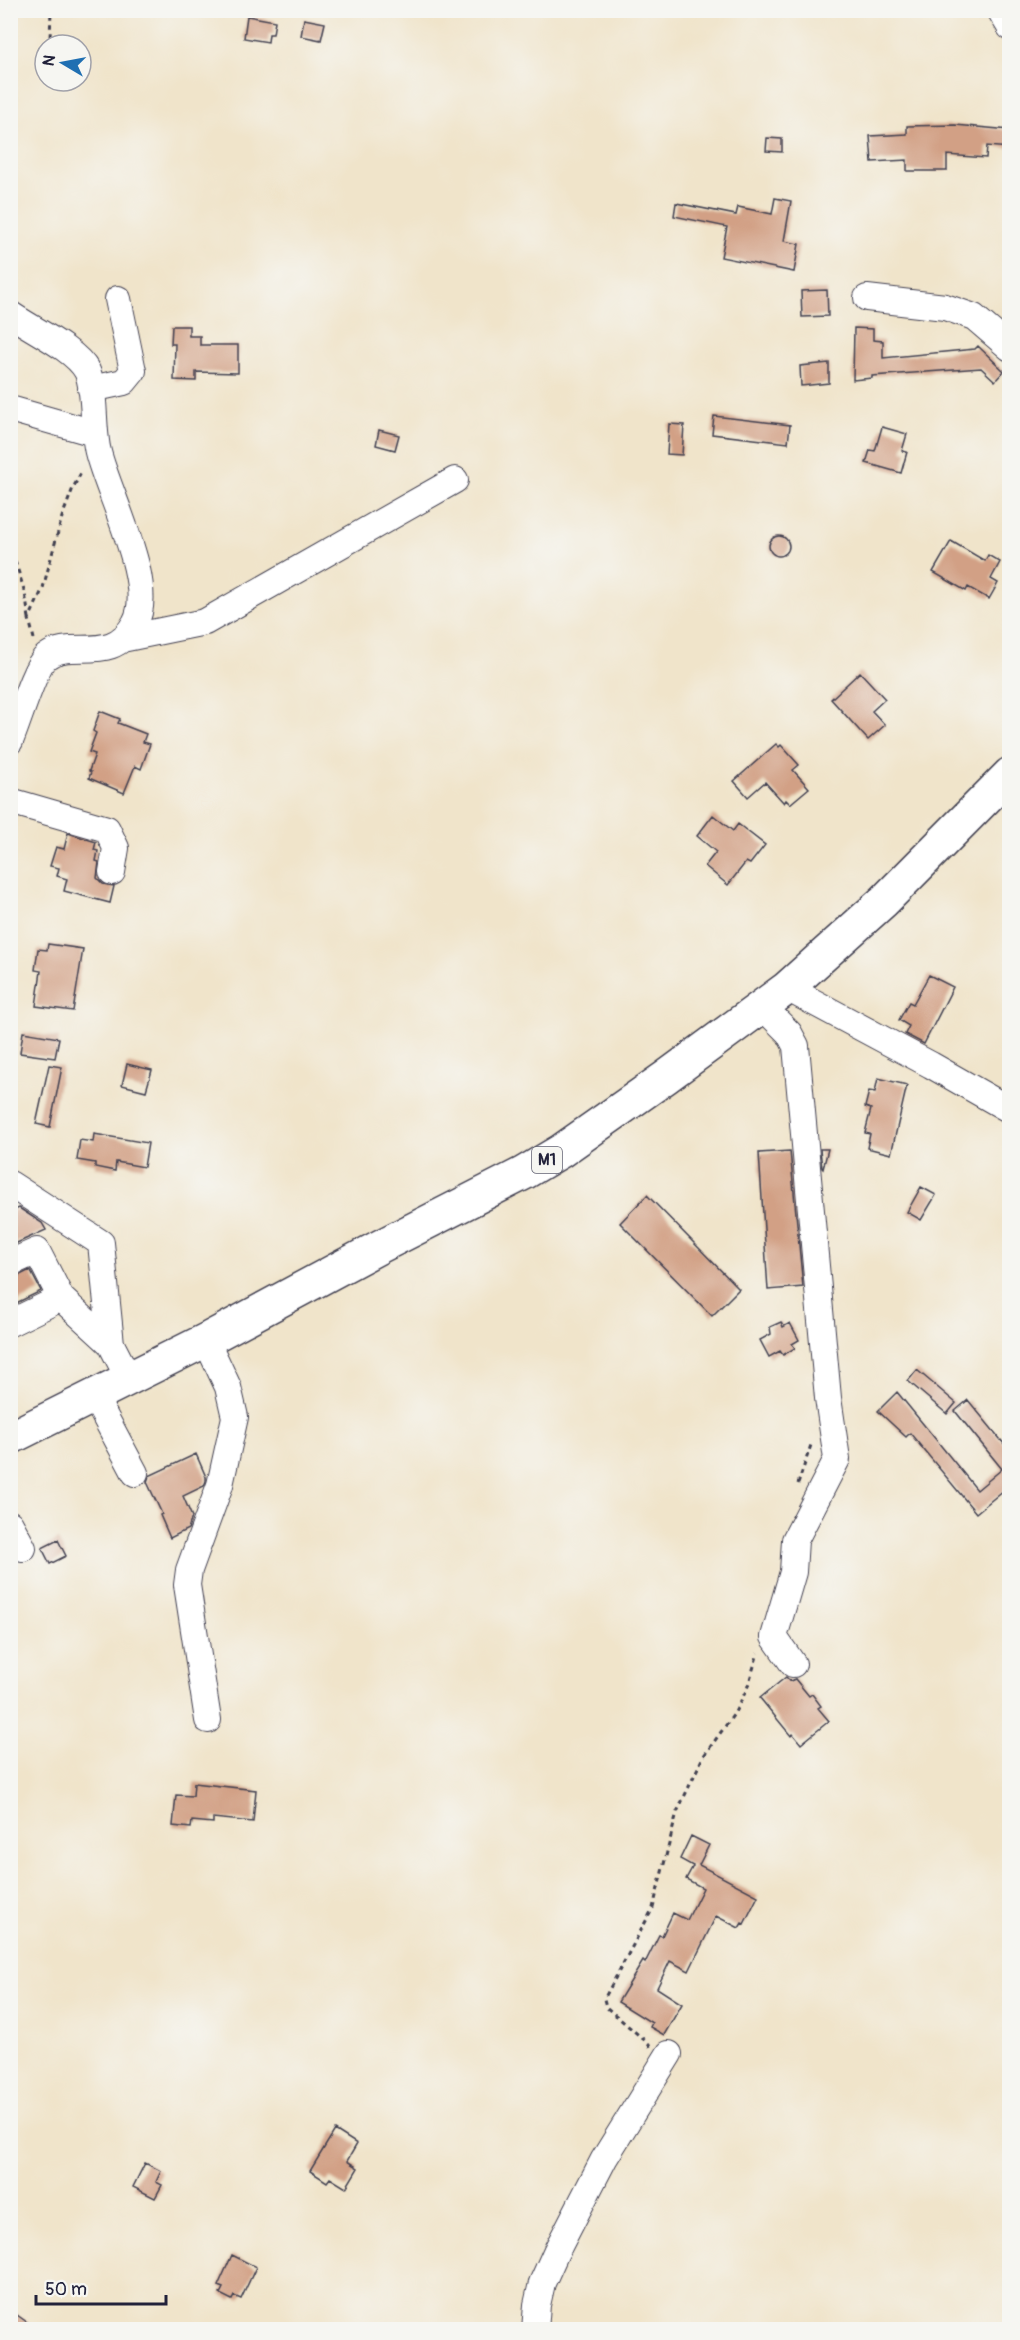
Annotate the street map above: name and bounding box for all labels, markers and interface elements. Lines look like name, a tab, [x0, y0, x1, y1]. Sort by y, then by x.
north arrow	[33, 33, 93, 93]
text: N	[38, 53, 60, 68]
road number: M1	[532, 1147, 562, 1173]
scale bar	[36, 2268, 166, 2306]
text: 50 m	[45, 2278, 87, 2301]

